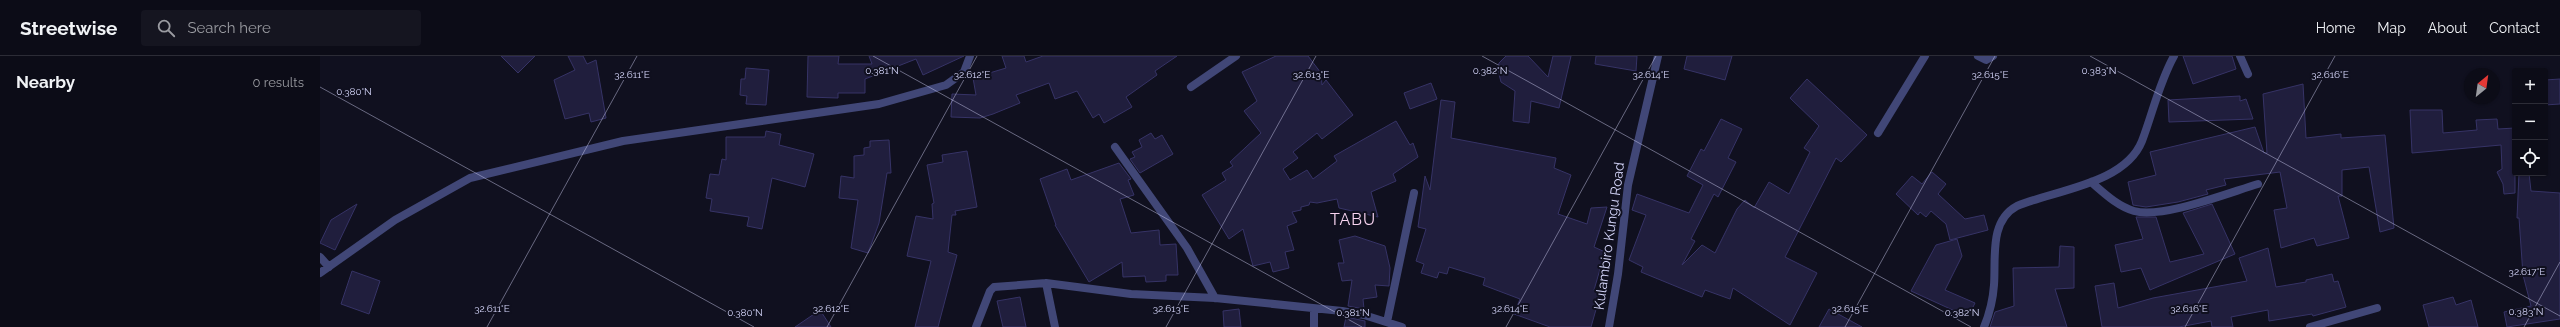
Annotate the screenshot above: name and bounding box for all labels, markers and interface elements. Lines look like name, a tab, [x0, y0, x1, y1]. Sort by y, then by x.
search box	[141, 10, 421, 46]
text: Streetwise	[20, 17, 117, 39]
icon: search	[155, 17, 177, 39]
text: Search here	[187, 19, 271, 37]
text: Home	[2316, 20, 2355, 36]
text: Map	[2377, 20, 2406, 36]
text: About	[2428, 20, 2467, 36]
text: Contact	[2489, 20, 2540, 36]
text: 0.381°N	[865, 65, 899, 76]
text: 0.382°N	[1473, 65, 1507, 76]
text: 0.383°N	[2082, 65, 2116, 76]
north arrow	[2464, 68, 2500, 104]
map controls	[2512, 68, 2548, 176]
button: +	[2512, 68, 2548, 104]
text: 32.611°E	[614, 69, 650, 80]
text: 32.612°E	[954, 69, 990, 80]
text: 32.613°E	[1293, 69, 1329, 80]
text: 32.614°E	[1633, 69, 1669, 80]
text: 32.615°E	[1972, 69, 2008, 80]
text: 32.616°E	[2311, 69, 2349, 80]
text: Nearby	[16, 72, 75, 92]
text: 0 results	[253, 75, 304, 90]
text: 0.380°N	[336, 86, 372, 97]
button: −	[2512, 104, 2548, 140]
button: locate	[2512, 140, 2548, 176]
street label: Kulambiro Kungu Road	[1591, 161, 1627, 311]
district label: TABU	[1330, 210, 1376, 229]
text: 32.617°E	[2509, 266, 2545, 277]
text: 32.611°E	[474, 303, 510, 314]
text: 32.612°E	[813, 303, 849, 314]
text: 32.613°E	[1153, 303, 1189, 314]
text: 32.614°E	[1492, 303, 1528, 314]
text: 32.615°E	[1832, 303, 1868, 314]
text: 32.616°E	[2170, 303, 2208, 314]
text: 0.383°N	[2509, 306, 2543, 317]
text: 0.380°N	[727, 307, 763, 318]
text: 0.381°N	[1336, 307, 1370, 318]
text: 0.382°N	[1945, 307, 1979, 318]

